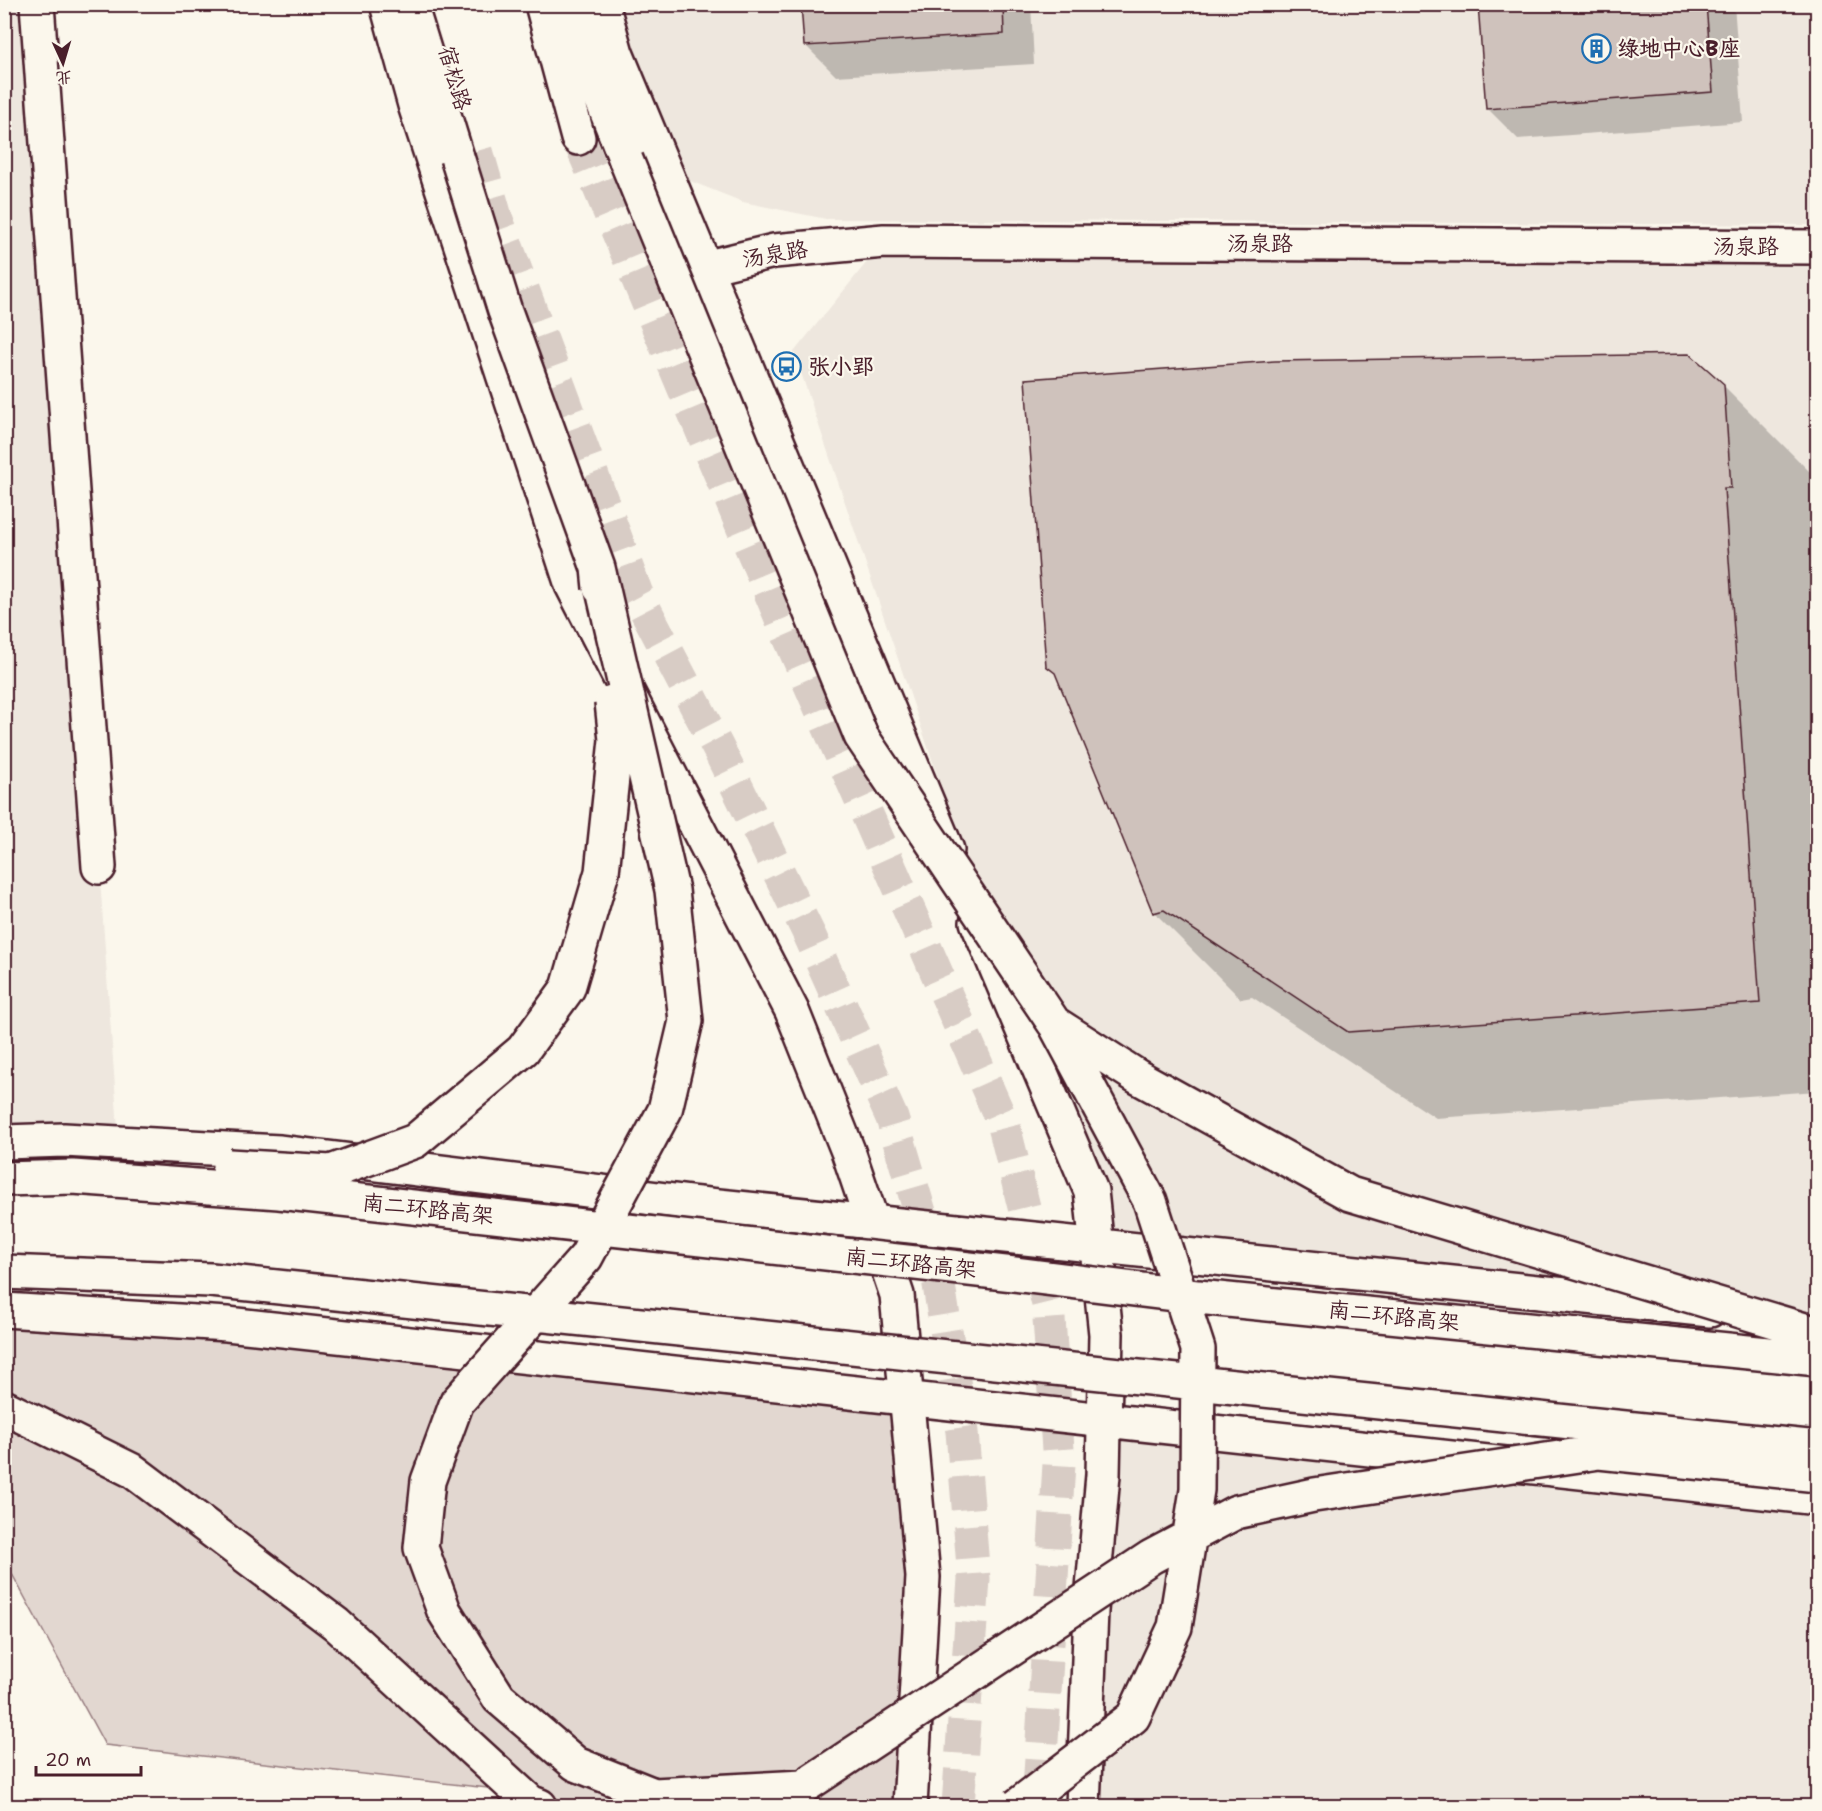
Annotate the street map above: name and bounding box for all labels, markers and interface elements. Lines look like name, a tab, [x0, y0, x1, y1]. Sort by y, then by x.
building icon: 绿地中心B座	[1580, 32, 1612, 64]
north arrow	[33, 33, 93, 93]
place label: 绿地中心B座	[1617, 34, 1741, 63]
street label: 宿松路	[432, 42, 478, 114]
text: 北	[55, 66, 73, 88]
street label: 汤泉路	[1227, 229, 1293, 258]
street label: 汤泉路	[1713, 232, 1779, 261]
street label: 汤泉路	[740, 234, 810, 274]
bus stop icon: 张小郢	[771, 350, 803, 382]
place label: 张小郢	[808, 352, 874, 381]
street label: 南二环路高架	[361, 1188, 495, 1230]
street label: 南二环路高架	[844, 1242, 978, 1284]
street label: 南二环路高架	[1327, 1295, 1461, 1337]
scale bar	[36, 1739, 141, 1777]
text: 20 m	[45, 1748, 91, 1772]

